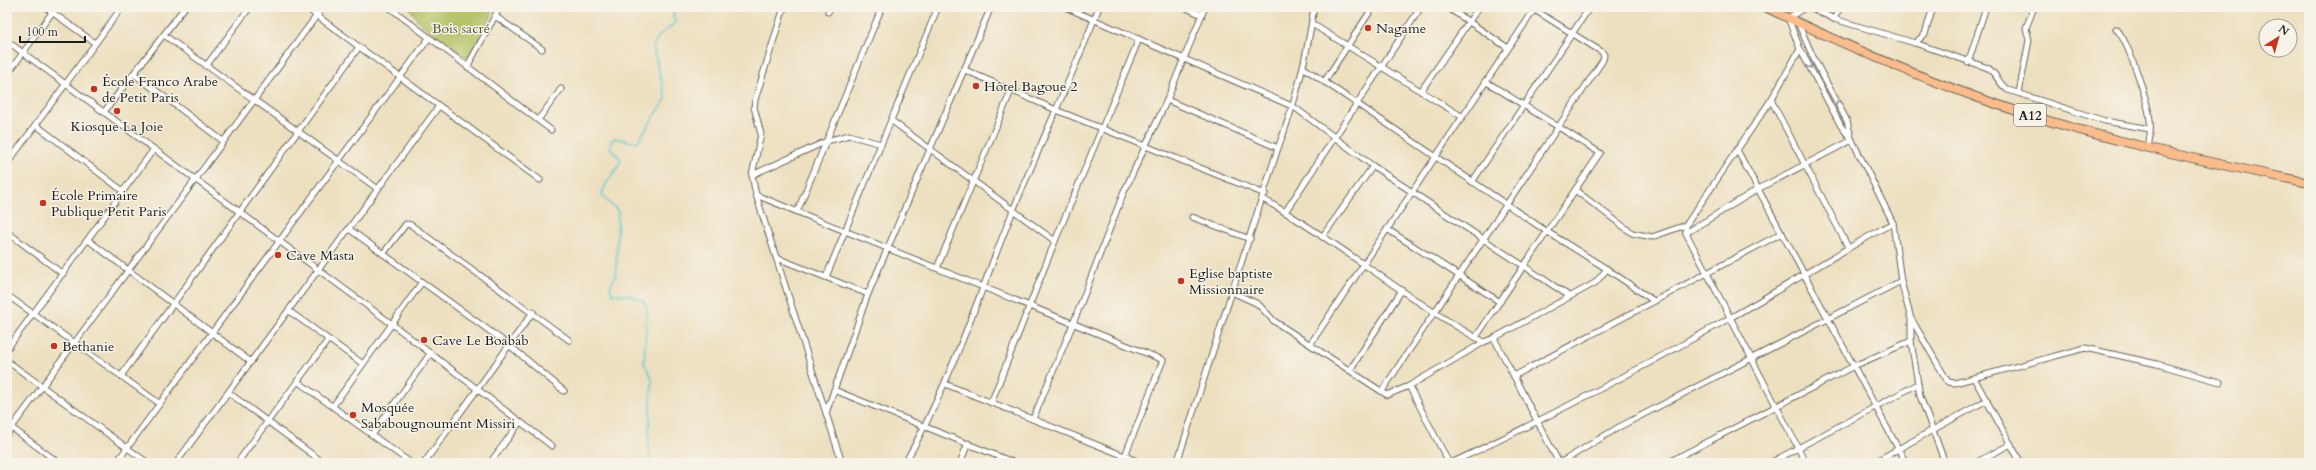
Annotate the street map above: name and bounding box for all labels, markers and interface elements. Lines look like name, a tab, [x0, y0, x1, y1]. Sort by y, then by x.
scale bar	[20, 18, 85, 44]
north arrow	[2258, 18, 2298, 58]
park label: Bois sacré	[432, 19, 490, 38]
place label: Nagame	[1376, 19, 1426, 38]
text: N	[2275, 22, 2292, 40]
marker: Nagame	[1363, 23, 1373, 33]
text: 100 m	[26, 24, 59, 40]
one-way arrow	[1805, 62, 1813, 70]
place label: École Franco Arabe de Petit Paris	[102, 72, 218, 107]
place label: Hôtel Bagoue 2	[984, 77, 1077, 96]
marker: Hôtel Bagoue 2	[971, 81, 981, 91]
marker: École Franco Arabe de Petit Paris	[89, 84, 99, 94]
one-way arrow	[1835, 100, 1842, 108]
road number: A12	[2014, 104, 2046, 126]
marker: Kiosque La Joie	[112, 106, 122, 116]
place label: Kiosque La Joie	[71, 117, 163, 136]
place label: École Primaire Publique Petit Paris	[51, 186, 167, 221]
marker: École Primaire Publique Petit Paris	[38, 198, 48, 208]
place label: Cave Masta	[286, 246, 354, 265]
marker: Cave Masta	[273, 250, 283, 260]
place label: Eglise baptiste Missionnaire	[1189, 264, 1273, 299]
marker: Eglise baptiste Missionnaire	[1176, 276, 1186, 286]
place label: Cave Le Boabab	[432, 331, 529, 350]
marker: Cave Le Boabab	[419, 335, 429, 345]
place label: Bethanie	[62, 337, 114, 356]
marker: Bethanie	[49, 341, 59, 351]
place label: Mosquée Sababougnoument Missiri	[361, 398, 515, 433]
marker: Mosquée Sababougnoument Missiri	[348, 410, 358, 420]

